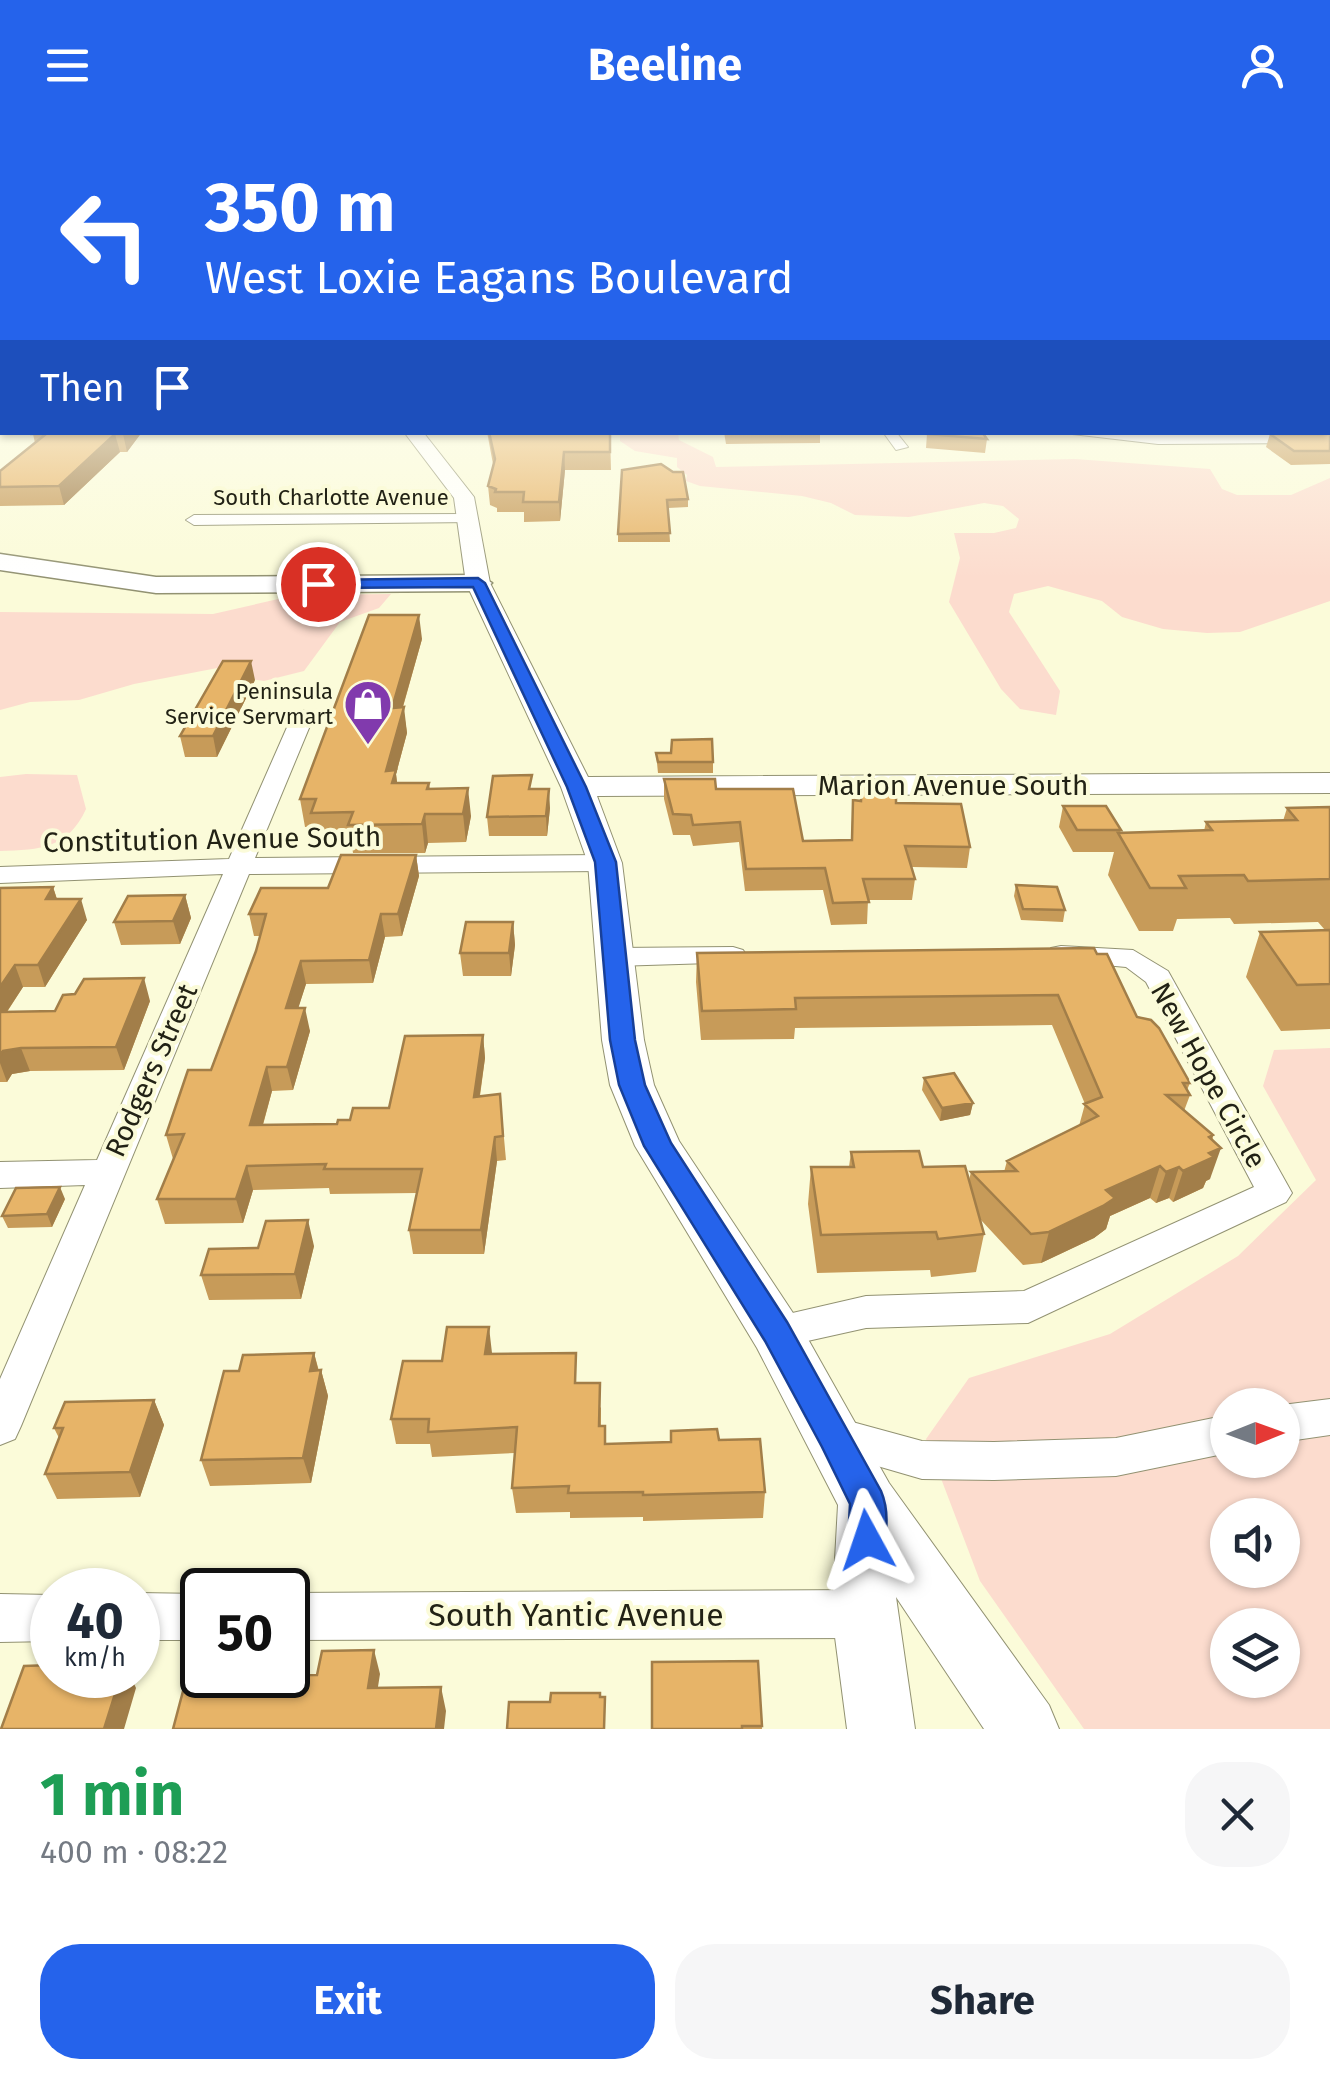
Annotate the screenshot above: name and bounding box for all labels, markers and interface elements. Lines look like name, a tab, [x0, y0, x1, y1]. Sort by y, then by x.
icon: menu	[40, 38, 95, 93]
text: Beeline	[588, 38, 742, 92]
icon: person	[1235, 38, 1290, 93]
text: 350 m	[205, 166, 396, 250]
icon: left	[40, 170, 170, 300]
text: West Loxie Eagans Boulevard	[205, 251, 793, 305]
icon: arrive	[145, 360, 200, 415]
text: Then	[40, 365, 125, 411]
street label: South Charlotte Avenue	[213, 484, 449, 511]
pin	[276, 542, 361, 627]
icon: arrive	[291, 557, 346, 612]
place label: Peninsula Service Servmart	[165, 678, 333, 730]
shop icon: Peninsula Service Servmart	[342, 678, 394, 746]
street label: Marion Avenue South	[818, 769, 1088, 802]
street label: Constitution Avenue South	[43, 820, 381, 859]
street label: New Hope Circle	[1144, 977, 1273, 1174]
street label: Rodgers Street	[99, 978, 205, 1162]
north arrow	[1210, 1388, 1300, 1478]
map controls	[1210, 1388, 1300, 1698]
position arrow	[815, 1488, 919, 1592]
button: sound	[1210, 1498, 1300, 1588]
speed limit sign: 50	[180, 1568, 310, 1698]
text: 40	[66, 1591, 124, 1651]
street label: South Yantic Avenue	[428, 1596, 724, 1634]
button: layers	[1210, 1608, 1300, 1698]
text: km/h	[64, 1643, 126, 1673]
text: 1 min	[40, 1759, 184, 1831]
button: close	[1185, 1762, 1290, 1867]
text: 400 m · 08:22	[40, 1833, 228, 1871]
button: Exit	[40, 1944, 655, 2059]
button: Share	[675, 1944, 1290, 2059]

